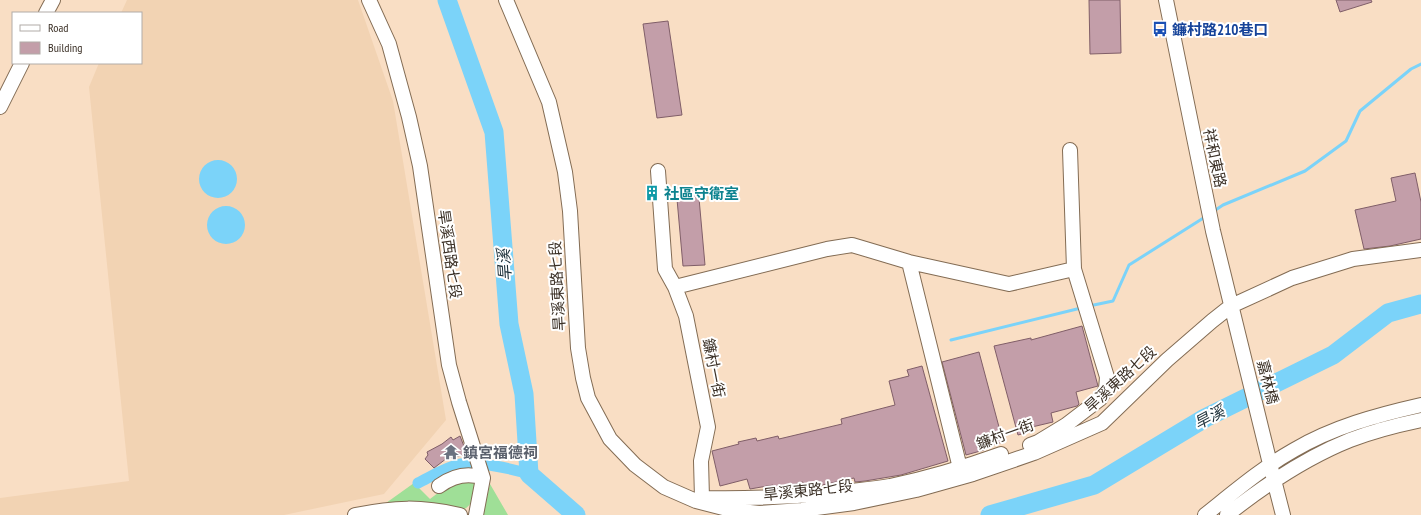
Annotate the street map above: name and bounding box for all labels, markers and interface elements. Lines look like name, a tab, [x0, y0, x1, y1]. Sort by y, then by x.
legend	[12, 12, 142, 64]
text: Road	[48, 20, 68, 35]
bus stop icon: 鐮村路210巷口	[1151, 20, 1169, 38]
place label: 鐮村路210巷口	[1172, 20, 1269, 39]
text: Building	[48, 40, 83, 55]
street label: 祥和東路	[1199, 127, 1231, 189]
building icon: 社區守衛室	[643, 184, 661, 202]
place label: 社區守衛室	[664, 184, 739, 203]
street label: 旱溪西路七段	[434, 208, 466, 300]
street label: 旱溪東路七段	[545, 241, 569, 331]
water label: 旱溪	[493, 246, 515, 282]
street label: 鐮村一街	[699, 337, 729, 399]
street label: 旱溪東路七段	[1080, 342, 1160, 416]
street label: 嘉林橋	[1253, 358, 1283, 406]
water label: 旱溪	[1190, 400, 1230, 433]
street label: 鐮村一街	[974, 415, 1036, 453]
temple icon: 鎮宮福德祠	[442, 443, 460, 461]
place label: 鎮宮福德祠	[463, 443, 538, 462]
street label: 旱溪東路七段	[762, 476, 854, 504]

